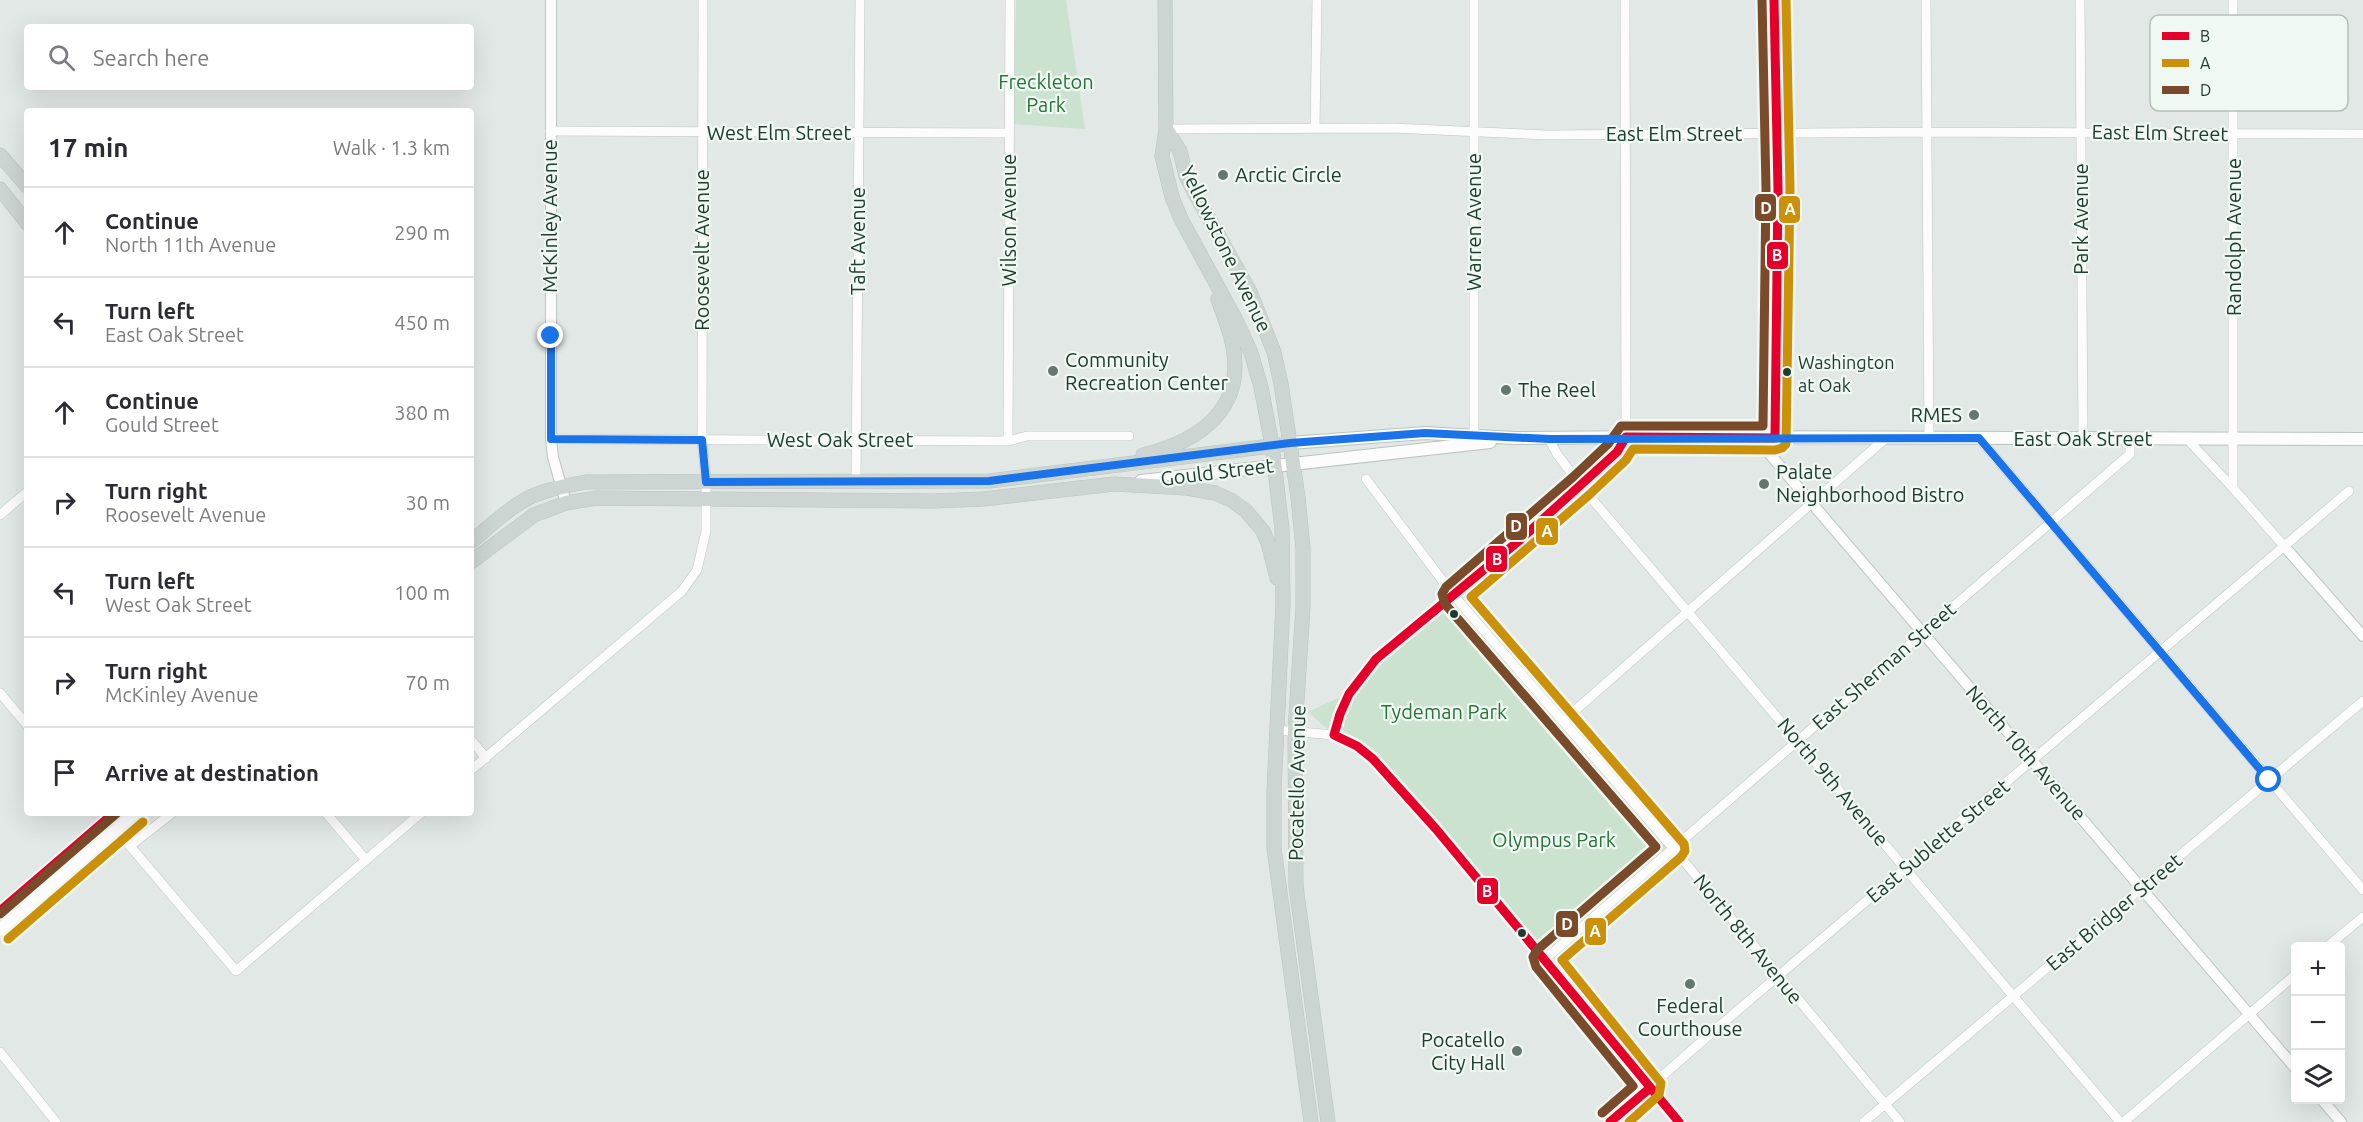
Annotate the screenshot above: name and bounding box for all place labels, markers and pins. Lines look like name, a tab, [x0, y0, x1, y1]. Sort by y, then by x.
place label: Arctic Circle	[1235, 163, 1342, 186]
marker: Arctic Circle	[1216, 168, 1230, 182]
place label: Community Recreation Center	[1065, 348, 1229, 394]
place label: Washington at Oak	[1798, 352, 1894, 395]
marker: Community Recreation Center	[1046, 364, 1060, 378]
marker: Washington at Oak	[1781, 366, 1793, 378]
place label: The Reel	[1518, 378, 1596, 401]
marker: The Reel	[1499, 383, 1513, 397]
place label: RMES	[1910, 403, 1962, 426]
marker: RMES	[1967, 408, 1981, 422]
place label: Palate Neighborhood Bistro	[1776, 460, 1965, 506]
marker: Palate Neighborhood Bistro	[1757, 477, 1771, 491]
unlabelled marker	[1448, 608, 1460, 620]
unlabelled marker	[1516, 927, 1528, 939]
marker: Federal Courthouse	[1683, 977, 1697, 991]
place label: Federal Courthouse	[1637, 994, 1743, 1040]
place label: Pocatello City Hall	[1421, 1028, 1505, 1074]
marker: Pocatello City Hall	[1510, 1044, 1524, 1058]

